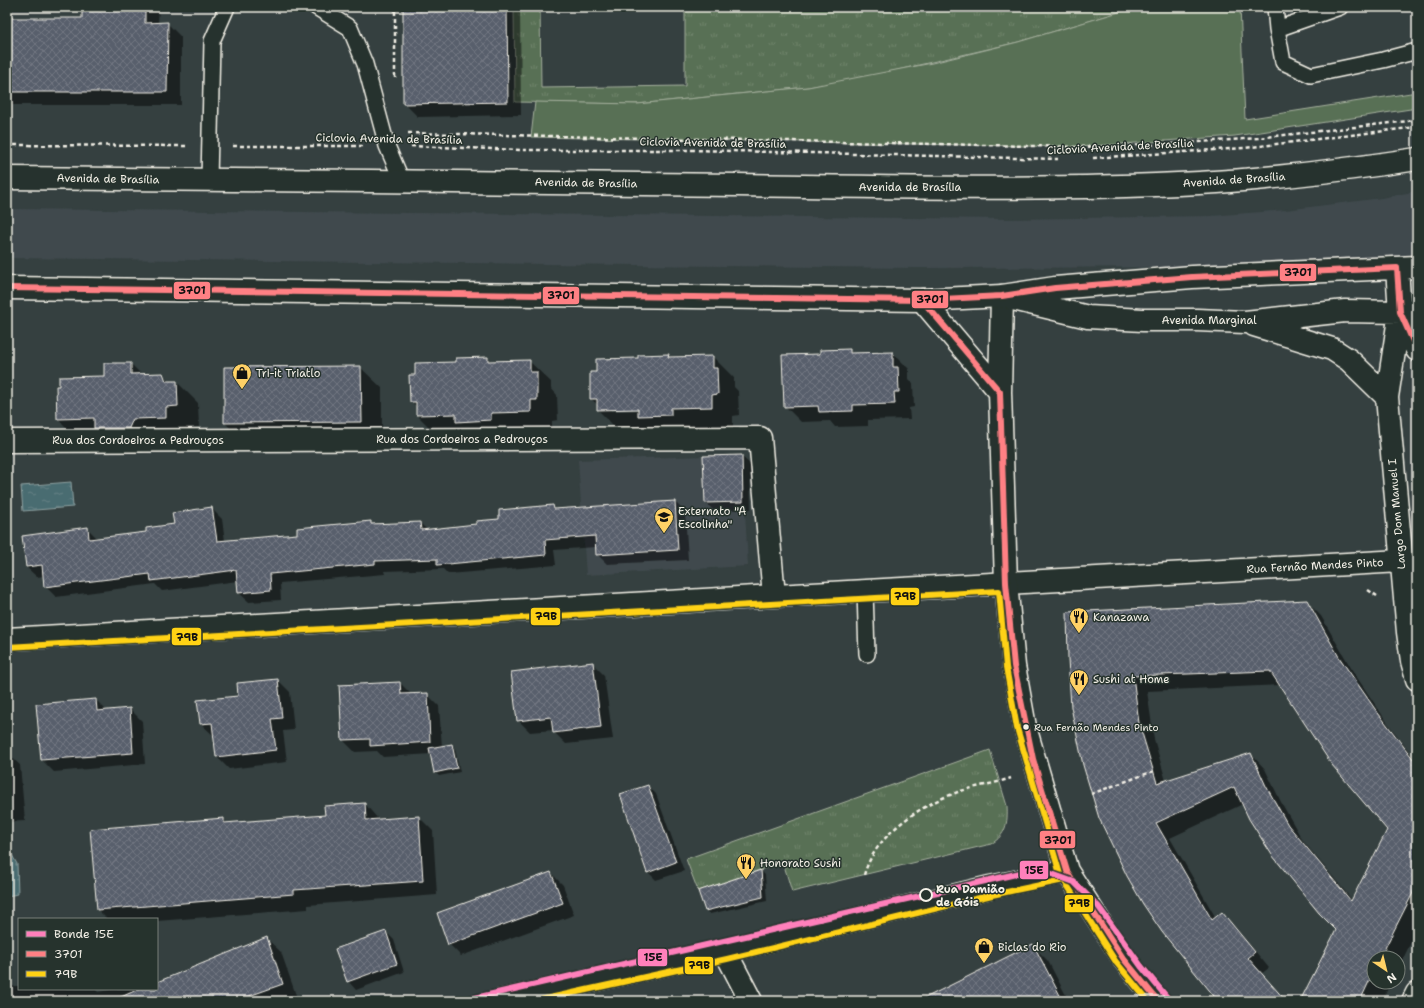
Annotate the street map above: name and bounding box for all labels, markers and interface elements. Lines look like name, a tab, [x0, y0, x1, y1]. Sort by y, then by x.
street label: Ciclovia Avenida de Brasília	[315, 130, 463, 148]
street label: Ciclovia Avenida de Brasília	[639, 134, 787, 152]
street label: Ciclovia Avenida de Brasília	[1046, 136, 1194, 158]
street label: Avenida de Brasília	[1182, 169, 1286, 191]
street label: Avenida de Brasília	[56, 171, 160, 187]
street label: Avenida de Brasília	[534, 175, 638, 191]
street label: Avenida de Brasília	[859, 180, 962, 195]
line badge: 3701	[1279, 263, 1317, 282]
text: 3701	[1284, 265, 1312, 280]
line badge: 3701	[173, 281, 211, 300]
text: 3701	[178, 283, 206, 298]
line badge: 3701	[542, 286, 580, 305]
text: 3701	[547, 288, 575, 303]
line badge: 3701	[911, 290, 949, 309]
text: 3701	[916, 292, 944, 307]
street label: Avenida Marginal	[1161, 313, 1257, 328]
shop icon: Tri-it Triatlo	[231, 362, 253, 390]
place label: Tri-it Triatlo	[256, 366, 321, 381]
street label: Rua dos Cordoeiros a Pedrouços	[376, 432, 548, 447]
street label: Rua dos Cordoeiros a Pedrouços	[52, 433, 224, 448]
street label: Largo Dom Manuel I	[1385, 458, 1409, 570]
place label: Externato "A Escolinha"	[678, 504, 746, 532]
school or university icon: Externato "A Escolinha"	[653, 506, 675, 534]
street label: Rua Fernão Mendes Pinto	[1246, 555, 1384, 577]
line badge: 79B	[890, 587, 920, 606]
text: 79B	[894, 589, 916, 604]
restaurant icon: Kanazawa	[1068, 606, 1090, 634]
line badge: 79B	[530, 607, 561, 626]
text: 79B	[535, 609, 557, 624]
place label: Kanazawa	[1093, 610, 1149, 625]
line badge: 79B	[171, 627, 202, 646]
text: 79B	[176, 630, 198, 645]
restaurant icon: Sushi at Home	[1068, 668, 1090, 696]
place label: Sushi at Home	[1093, 672, 1169, 687]
place label: Rua Fernão Mendes Pinto	[1034, 721, 1159, 734]
marker: Rua Fernão Mendes Pinto	[1021, 722, 1031, 732]
line badge: 3701	[1039, 830, 1076, 849]
text: 3701	[1044, 833, 1072, 848]
restaurant icon: Honorato Sushi	[735, 852, 757, 880]
place label: Honorato Sushi	[760, 856, 841, 871]
line badge: 15E	[1019, 860, 1049, 880]
text: 15E	[1024, 863, 1044, 878]
place label: Rua Damião de Góis	[936, 882, 1005, 910]
marker: Rua Damião de Góis	[919, 888, 933, 902]
line badge: 79B	[1064, 894, 1094, 913]
text: 79B	[1068, 896, 1090, 911]
legend	[18, 918, 158, 990]
text: Bonde 15E	[54, 926, 114, 942]
shop icon: Biclas do Rio	[973, 936, 995, 964]
place label: Biclas do Rio	[998, 940, 1067, 955]
text: 3701	[54, 946, 83, 962]
line badge: 15E	[637, 948, 668, 967]
text: 15E	[643, 950, 663, 965]
north arrow	[1366, 950, 1406, 990]
line badge: 79B	[684, 956, 714, 975]
text: 79B	[688, 958, 710, 973]
text: 79B	[54, 966, 77, 982]
text: N	[1383, 969, 1399, 987]

